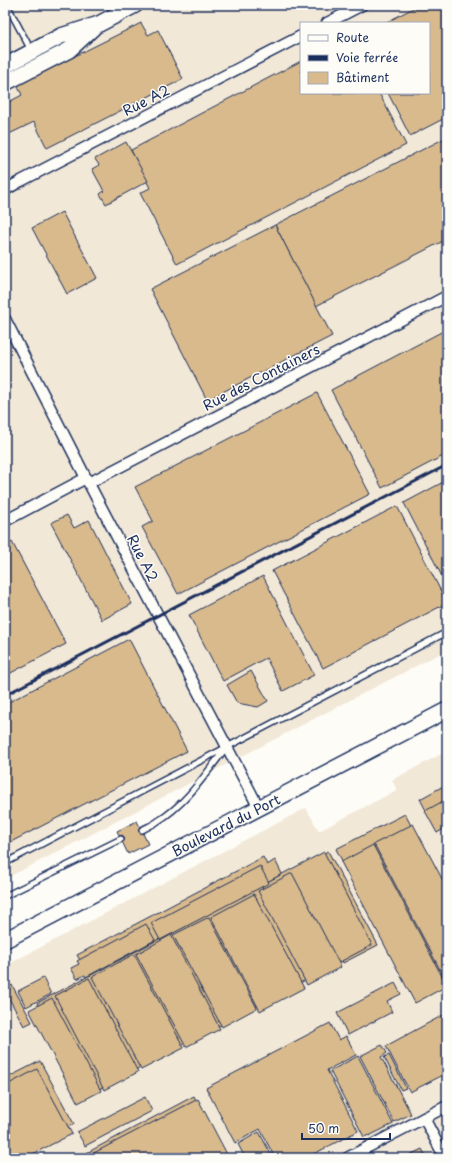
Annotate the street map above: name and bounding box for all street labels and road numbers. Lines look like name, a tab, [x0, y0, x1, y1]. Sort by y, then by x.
street label: Rue A2	[119, 79, 173, 121]
street label: Rue des Containers	[199, 338, 323, 416]
street label: Rue A2	[122, 531, 164, 585]
street label: Boulevard du Port	[168, 788, 284, 861]

